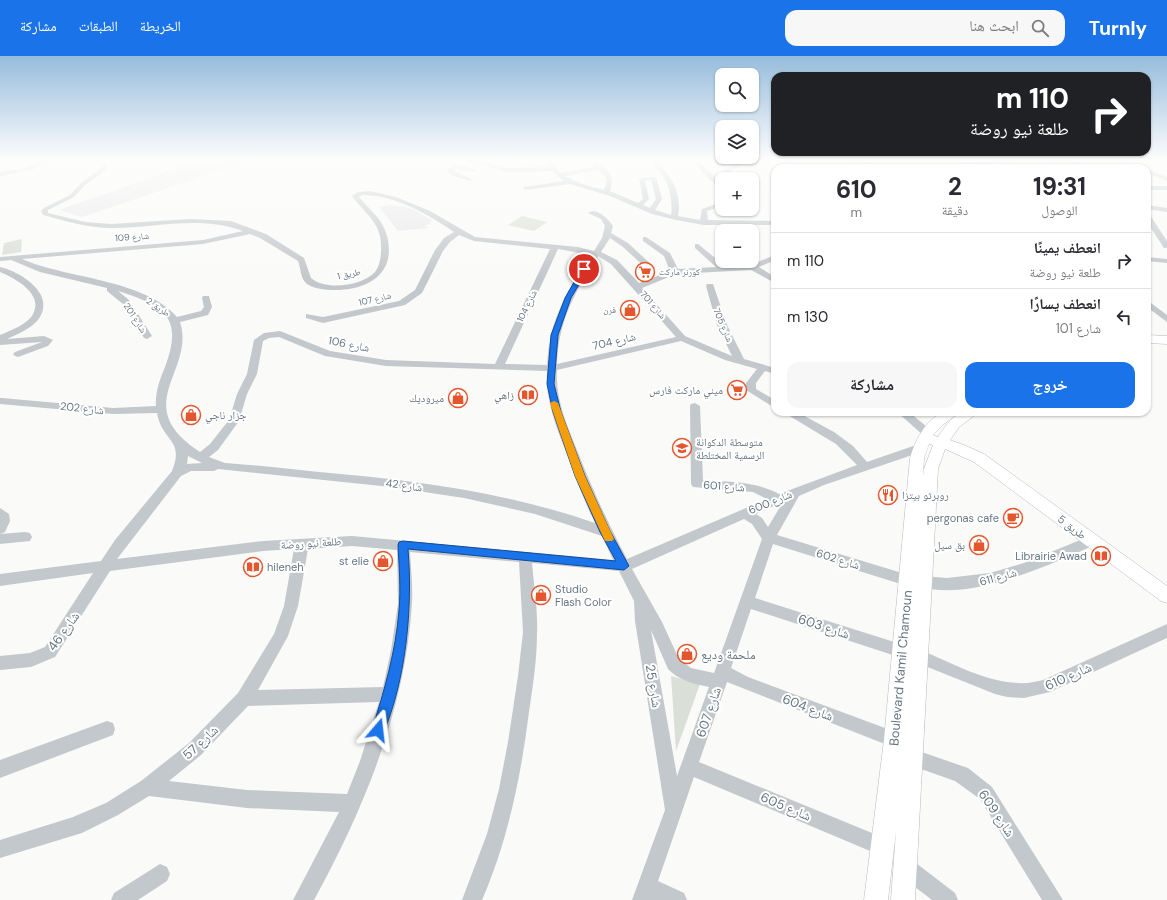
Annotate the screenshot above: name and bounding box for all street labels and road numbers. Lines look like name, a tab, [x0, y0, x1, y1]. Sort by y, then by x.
street label: شارع 109	[115, 230, 150, 244]
street label: طريق 1	[336, 266, 362, 282]
street label: شارع 104	[514, 288, 540, 324]
street label: شارع 107	[357, 289, 393, 309]
street label: شارع 701	[638, 289, 668, 322]
street label: طريق 2	[144, 295, 172, 319]
street label: شارع 201	[121, 301, 149, 335]
street label: شارع 705	[710, 306, 736, 344]
street label: شارع 704	[591, 329, 637, 353]
street label: شارع 106	[327, 333, 371, 355]
street label: شارع 202	[59, 399, 105, 417]
street label: شارع 42	[385, 476, 423, 494]
street label: شارع 601	[703, 478, 745, 494]
street label: شارع 600	[746, 487, 794, 517]
street label: طريق 5	[1055, 512, 1089, 542]
street label: طلعة نيو روضة	[280, 534, 342, 552]
street label: شارع 602	[815, 546, 861, 572]
street label: شارع 611	[978, 565, 1018, 589]
street label: Boulevard Kamil Chamoun	[885, 589, 916, 747]
street label: شارع 46	[44, 608, 84, 655]
street label: شارع 603	[796, 610, 852, 644]
street label: شارع 610	[1042, 659, 1095, 695]
street label: شارع 25	[641, 663, 665, 709]
street label: شارع 607	[692, 685, 726, 740]
street label: شارع 604	[780, 690, 836, 726]
street label: شارع 57	[179, 722, 222, 764]
street label: شارع 609	[974, 786, 1019, 841]
street label: شارع 605	[758, 788, 814, 826]

